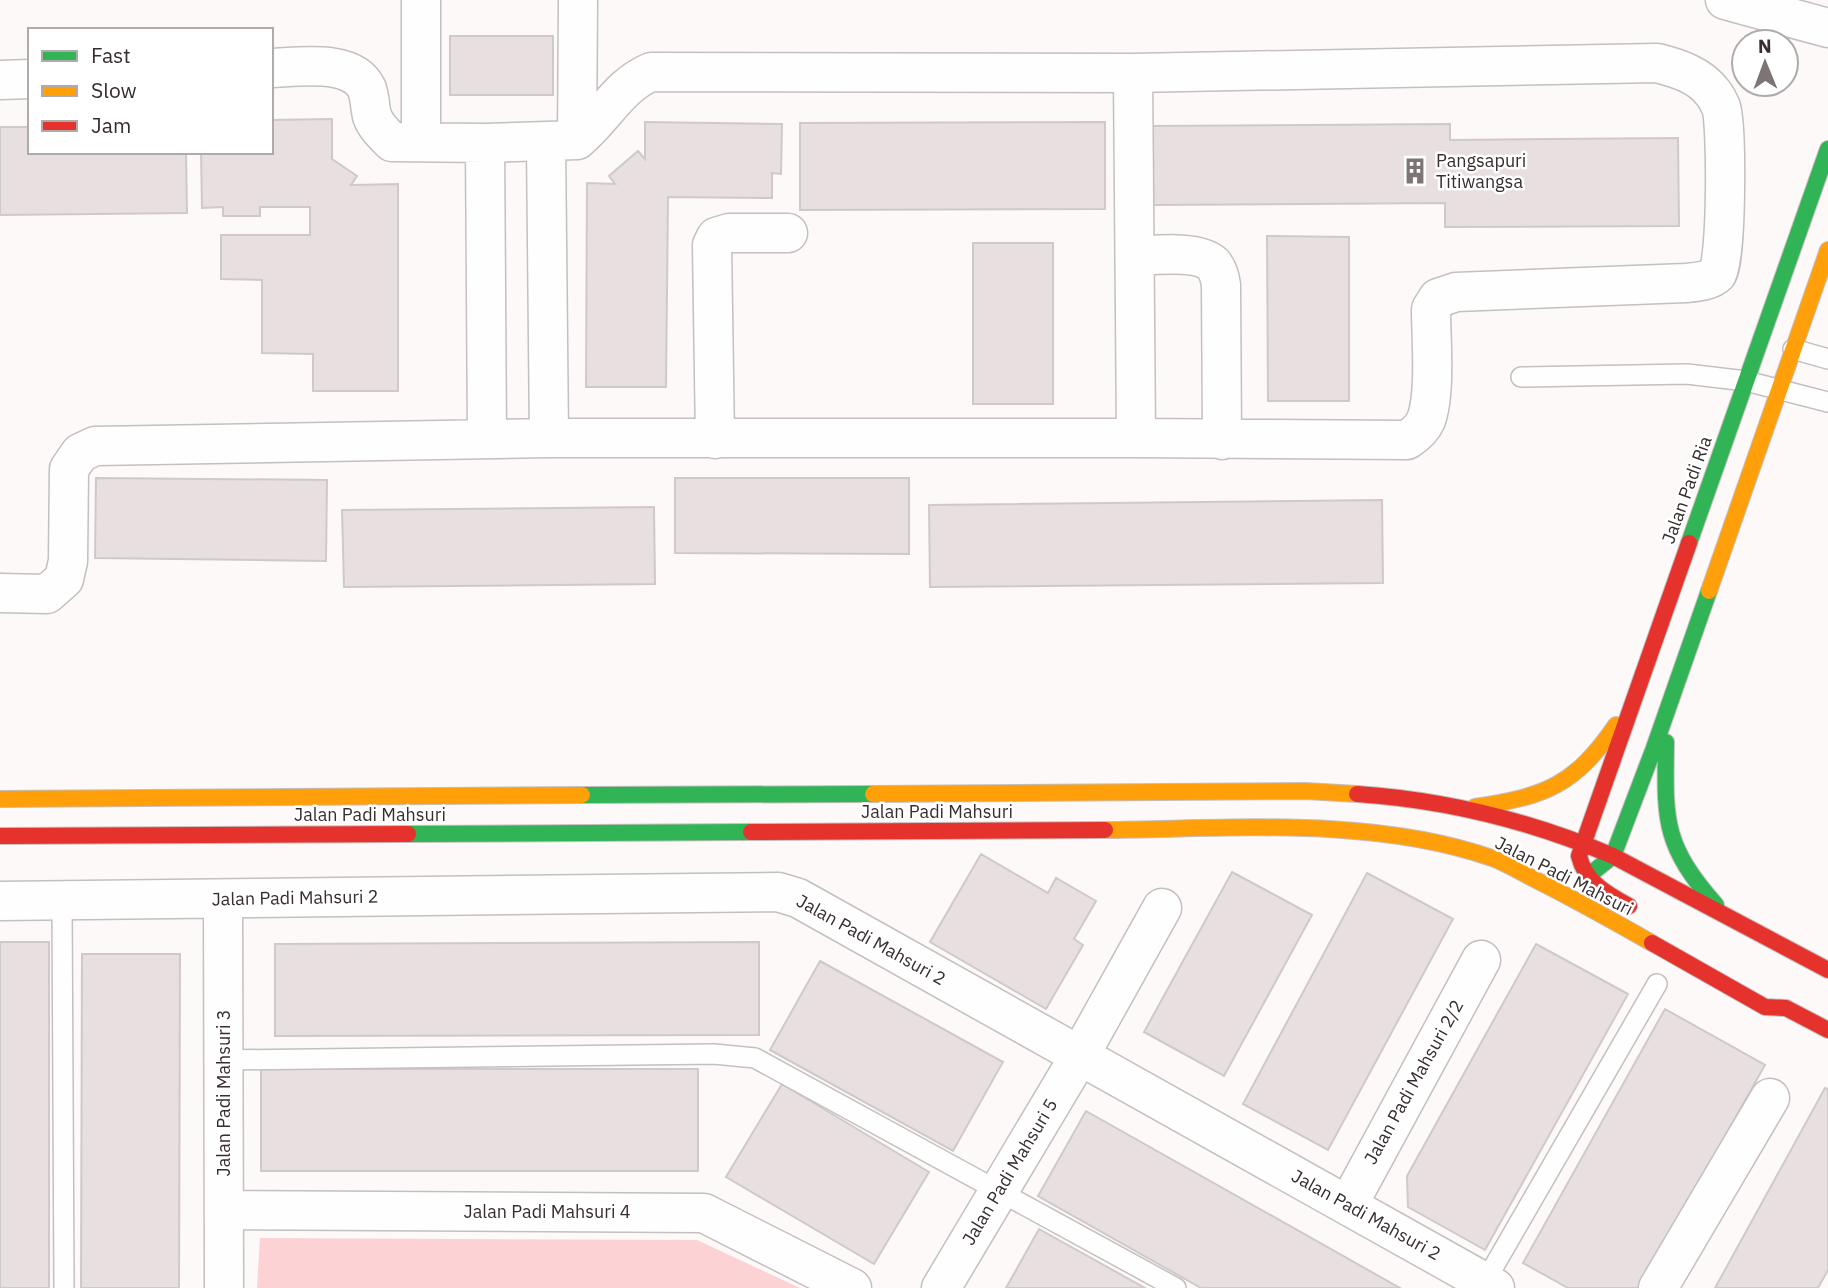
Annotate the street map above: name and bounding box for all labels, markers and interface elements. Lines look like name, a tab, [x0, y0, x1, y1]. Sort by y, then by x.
legend	[28, 28, 273, 154]
north arrow	[1730, 28, 1800, 98]
text: N	[1758, 34, 1772, 58]
text: Fast	[91, 41, 131, 69]
text: Slow	[91, 76, 137, 104]
text: Jam	[91, 111, 131, 139]
place label: Pangsapuri Titiwangsa	[1436, 149, 1526, 193]
building icon: Pangsapuri Titiwangsa	[1400, 156, 1430, 186]
street label: Jalan Padi Ria	[1656, 432, 1717, 547]
street label: Jalan Padi Mahsuri	[861, 800, 1013, 823]
street label: Jalan Padi Mahsuri	[294, 803, 446, 826]
street label: Jalan Padi Mahsuri	[1491, 831, 1637, 920]
street label: Jalan Padi Mahsuri 2	[211, 885, 379, 910]
street label: Jalan Padi Mahsuri 2	[793, 889, 950, 990]
street label: Jalan Padi Mahsuri 2/2	[1359, 995, 1468, 1168]
street label: Jalan Padi Mahsuri 3	[212, 1010, 235, 1176]
street label: Jalan Padi Mahsuri 5	[957, 1094, 1062, 1249]
street label: Jalan Padi Mahsuri 2	[1288, 1164, 1445, 1265]
street label: Jalan Padi Mahsuri 4	[464, 1200, 631, 1223]

